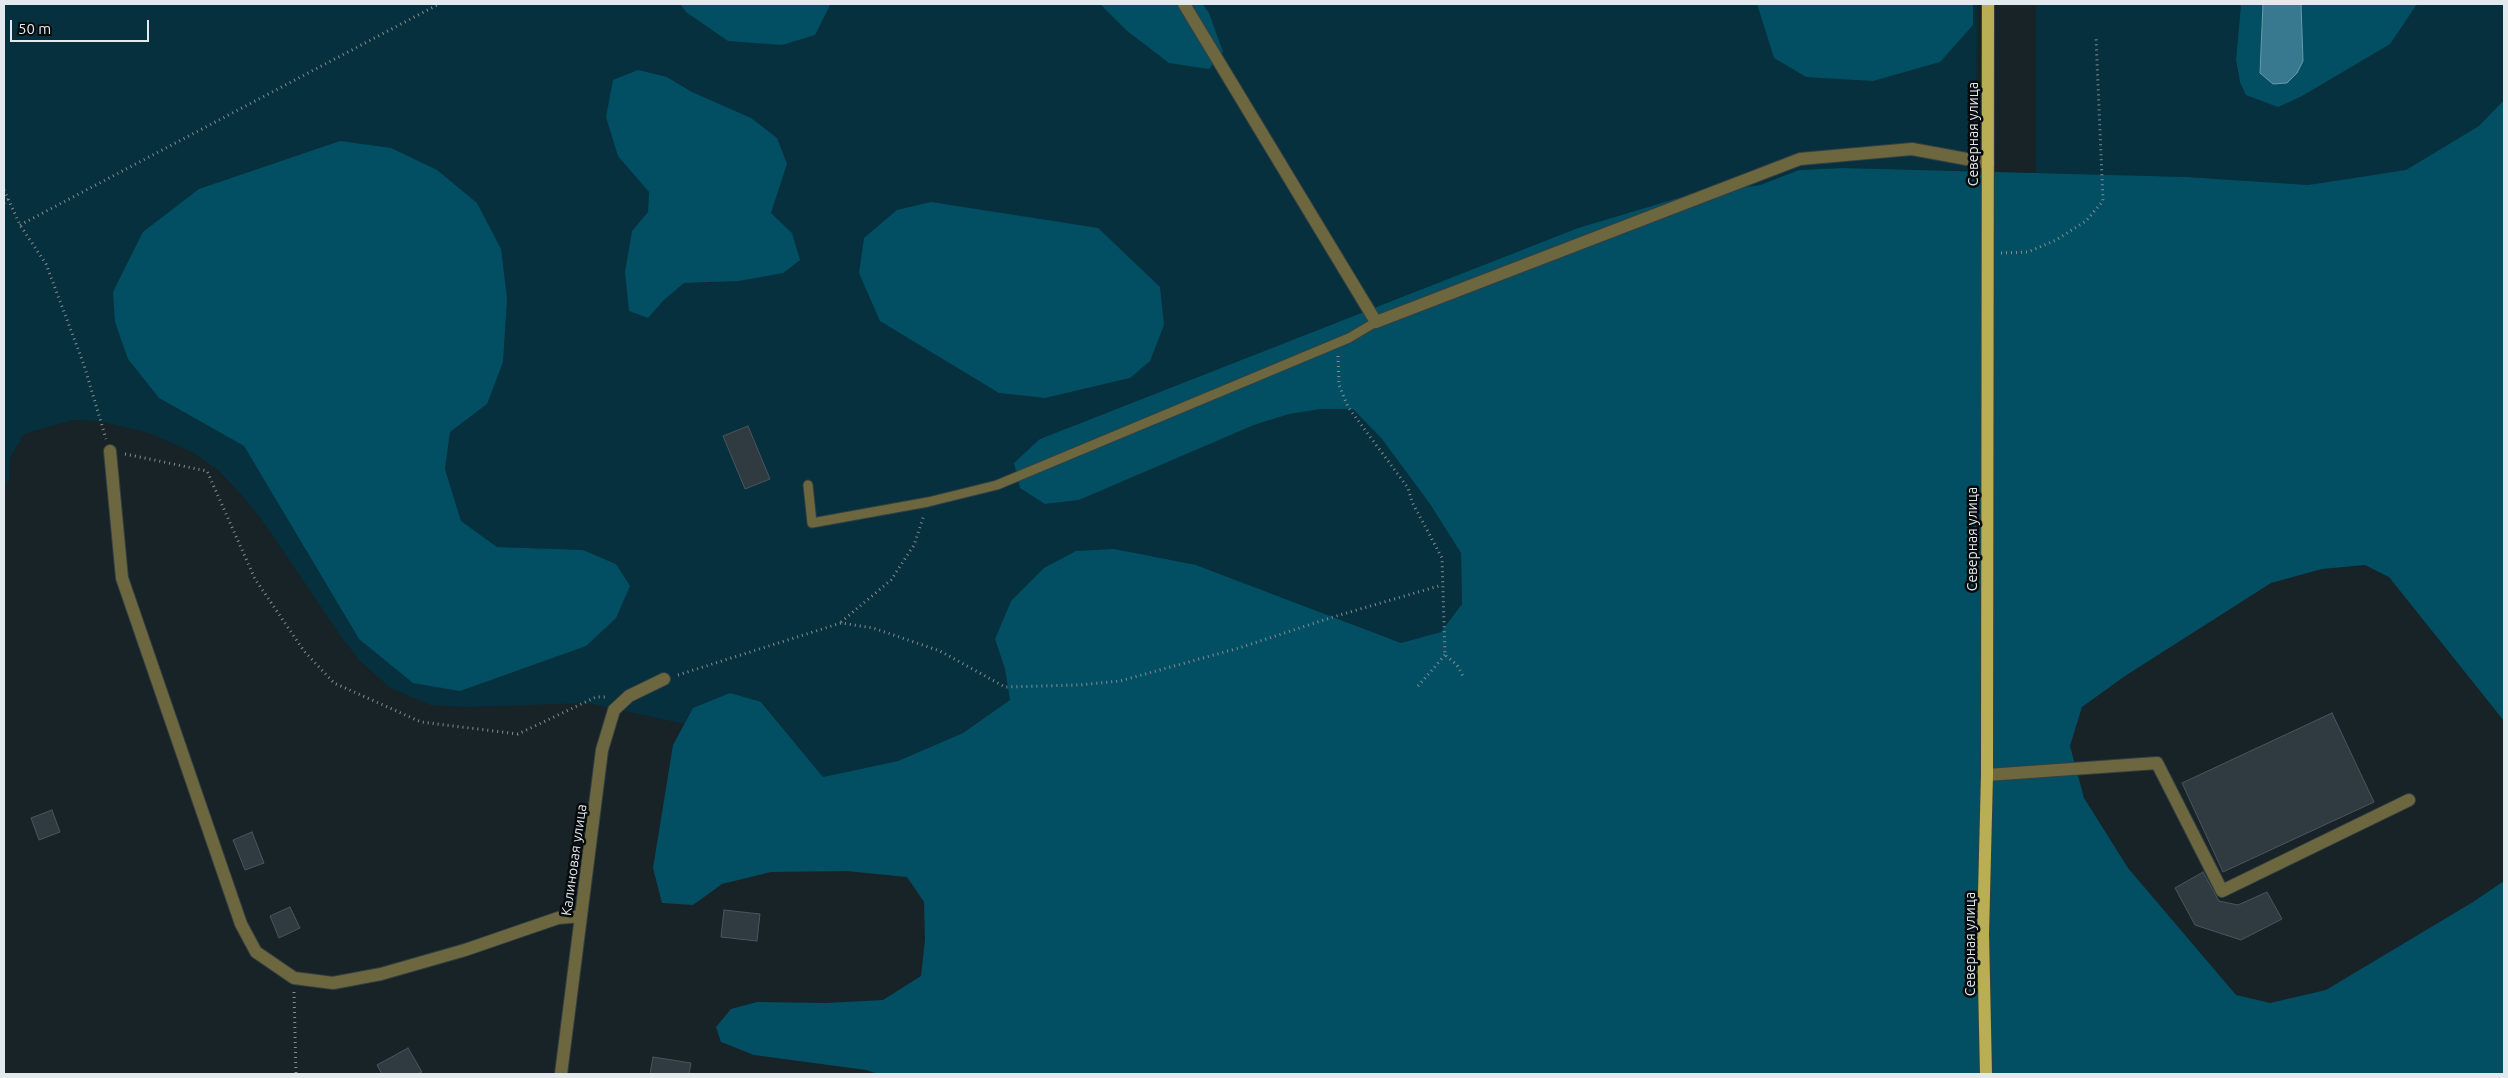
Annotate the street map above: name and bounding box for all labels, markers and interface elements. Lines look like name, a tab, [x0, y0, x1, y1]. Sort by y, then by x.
scale bar	[12, 10, 151, 42]
text: 50 m	[18, 20, 51, 37]
street label: Северная улица	[1965, 82, 1981, 186]
street label: Северная улица	[1964, 487, 1980, 591]
street label: Калиновая улица	[558, 803, 590, 917]
street label: Северная улица	[1962, 892, 1978, 996]

